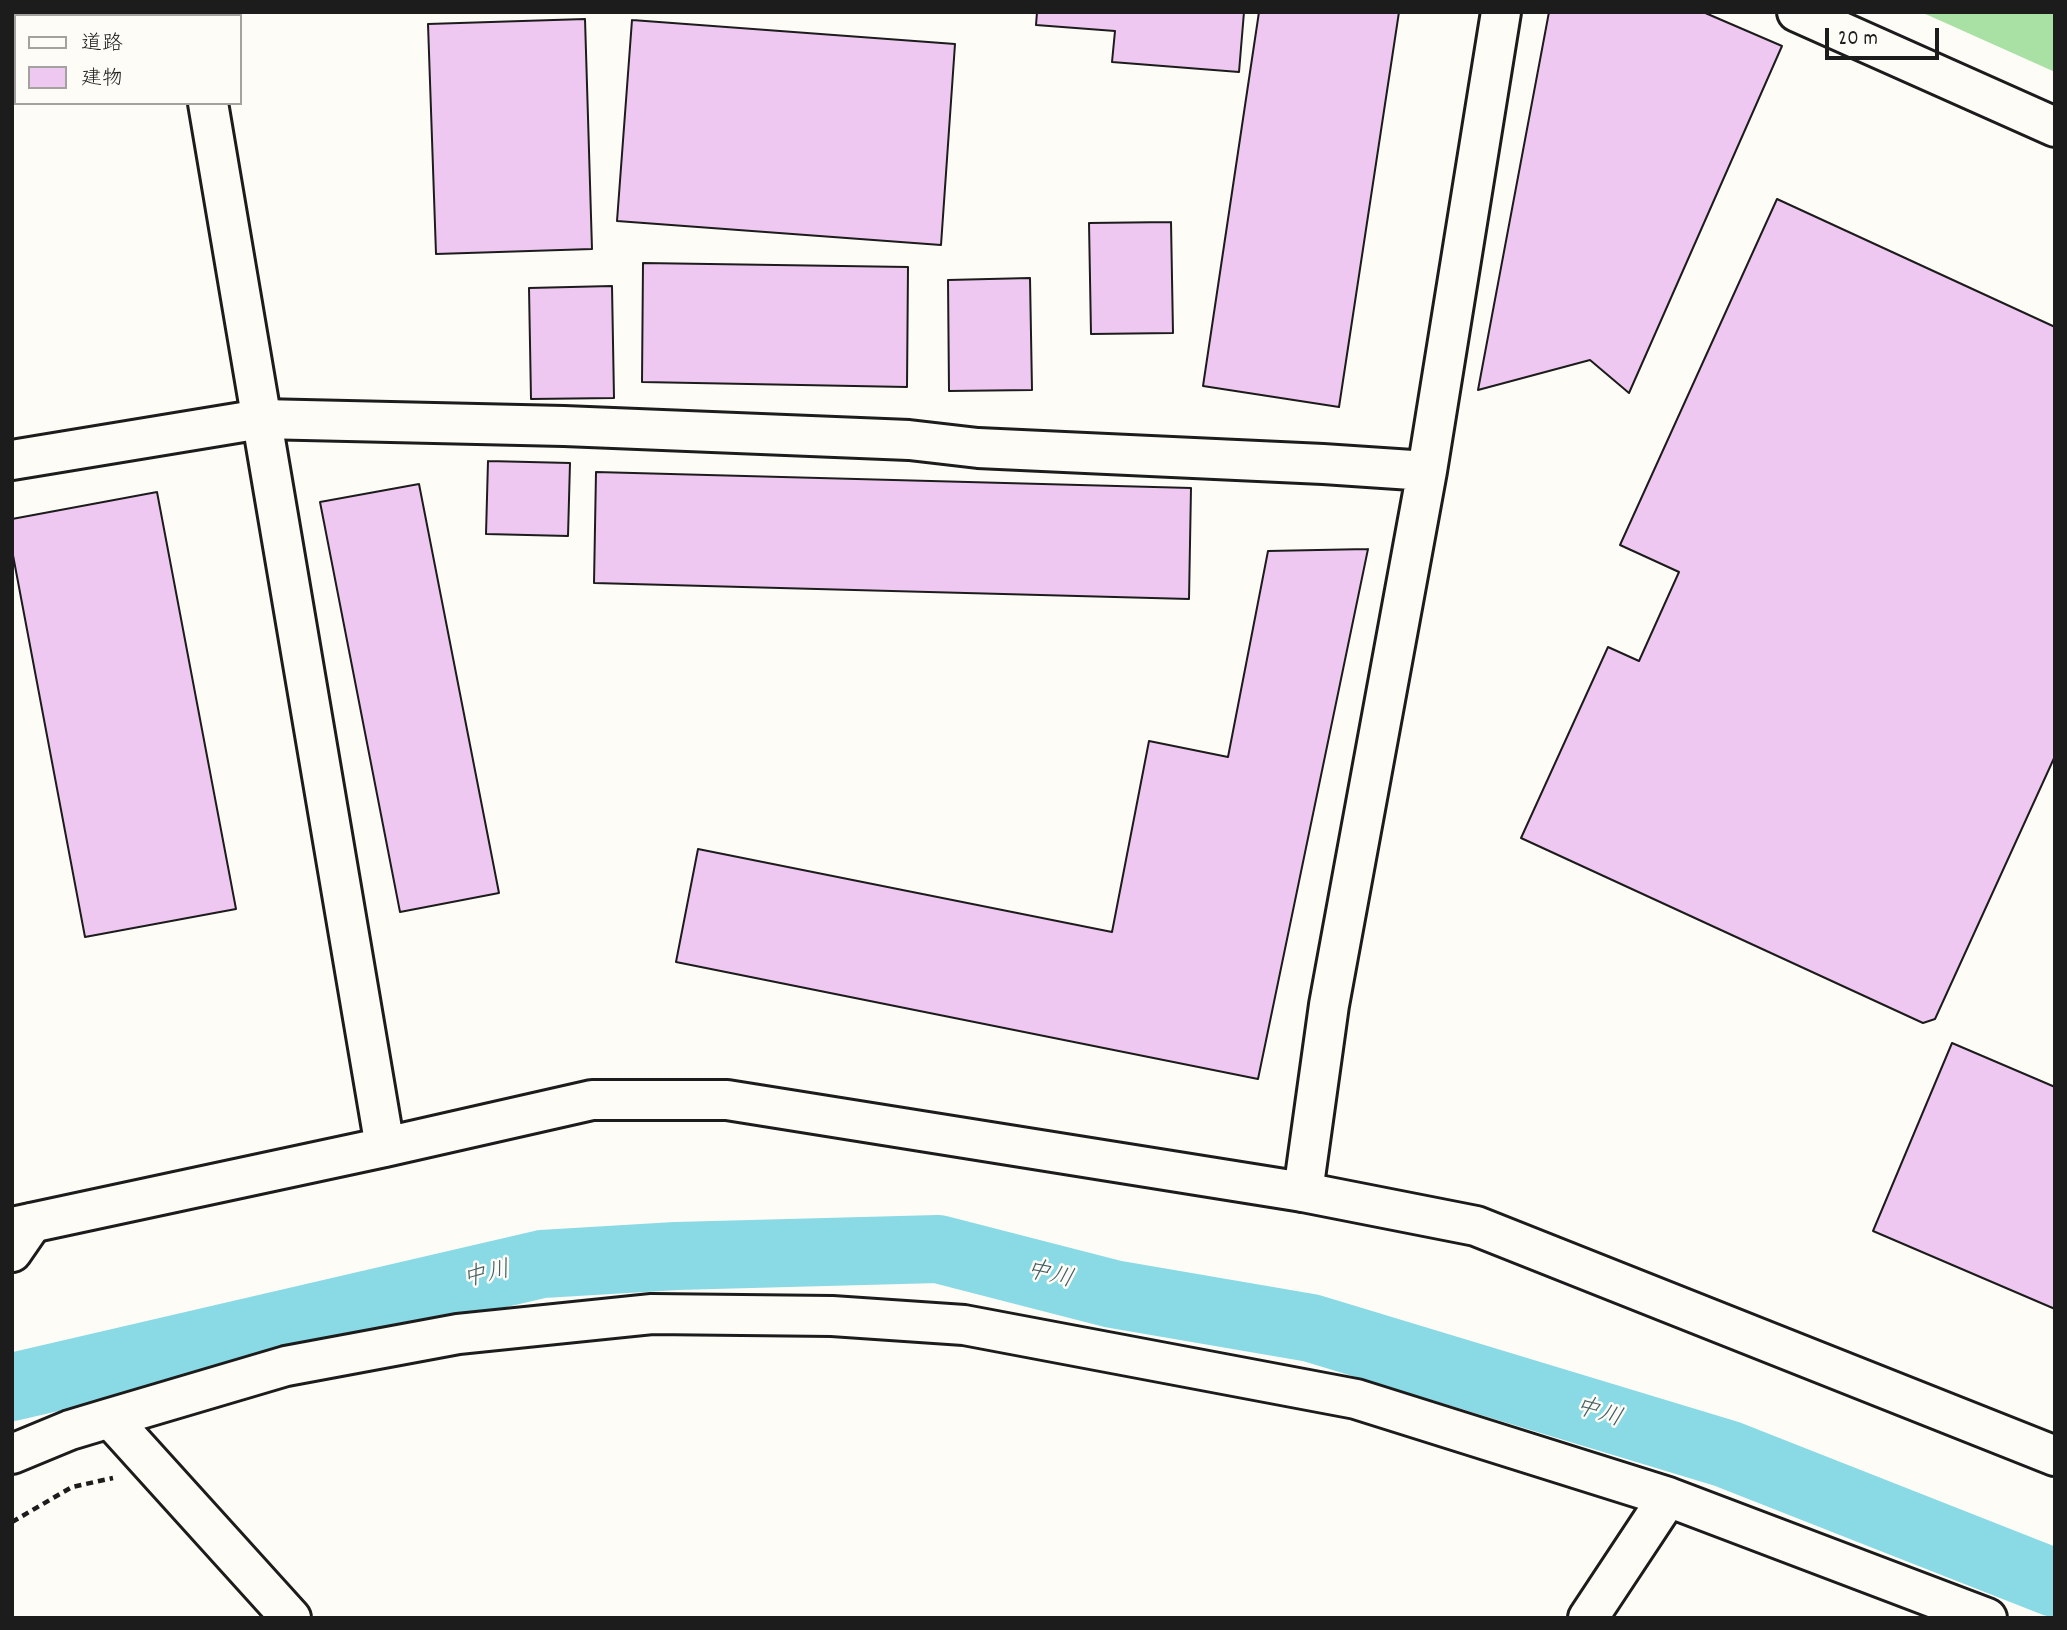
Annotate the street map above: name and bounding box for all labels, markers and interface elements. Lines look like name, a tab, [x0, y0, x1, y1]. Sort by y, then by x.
legend	[14, 14, 242, 105]
scale bar	[1829, 14, 1943, 58]
text: 20 m	[1838, 25, 1878, 55]
text: 道路	[81, 30, 123, 60]
text: 建物	[81, 65, 123, 95]
water label: 中川	[1022, 1257, 1076, 1297]
water label: 中川	[460, 1258, 514, 1296]
water label: 中川	[1571, 1394, 1625, 1436]

